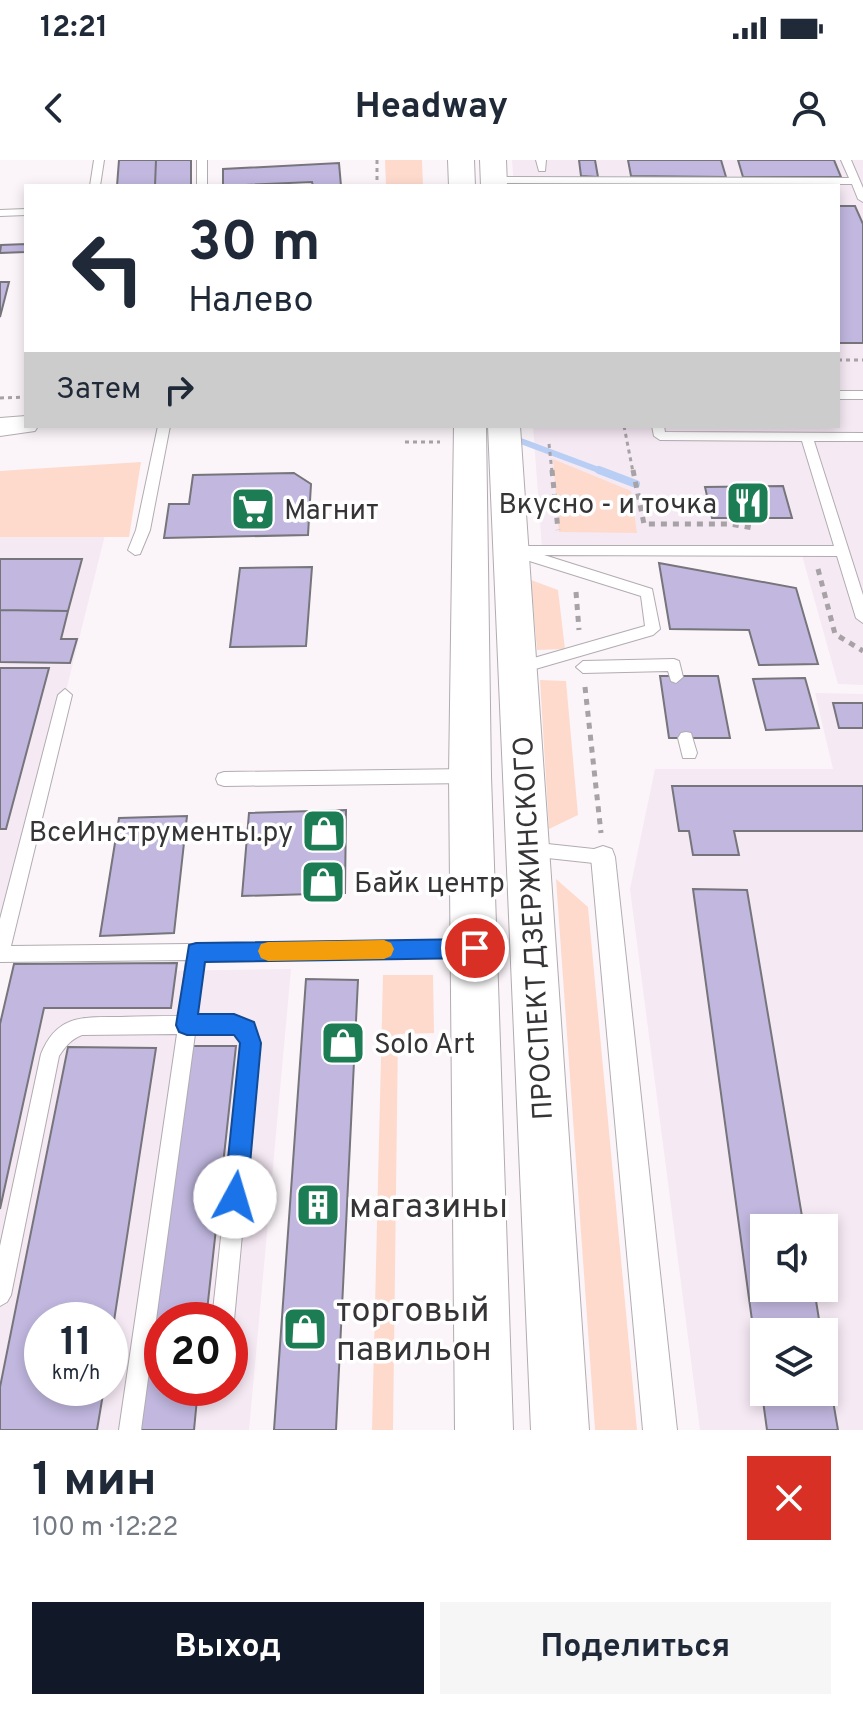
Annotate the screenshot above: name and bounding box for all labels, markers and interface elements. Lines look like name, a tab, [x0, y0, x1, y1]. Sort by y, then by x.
text: 12:21	[40, 10, 108, 47]
text: Headway	[355, 85, 508, 131]
icon: back	[32, 86, 76, 130]
icon: person	[787, 86, 831, 130]
text: 30 m	[188, 210, 321, 280]
icon: left	[56, 216, 160, 320]
text: Налево	[188, 279, 314, 325]
icon: right	[157, 368, 201, 412]
text: Затем	[56, 372, 141, 409]
restaurant icon: Вкусно - и точка	[724, 479, 772, 527]
supermarket icon: Магнит	[229, 485, 277, 533]
place label: Вкусно - и точка	[498, 488, 717, 524]
place label: Магнит	[284, 494, 379, 530]
street label: ПРОСПЕКТ ДЗЕРЖИНСКОГО	[507, 735, 563, 1121]
shop icon: ВсеИнструменты.ру	[300, 807, 348, 855]
place label: ВсеИнструменты.ру	[29, 816, 293, 852]
shop icon: Байк центр	[299, 858, 347, 906]
place label: Байк центр	[354, 867, 505, 903]
pin	[441, 914, 509, 982]
icon: arrive	[453, 926, 497, 970]
shop icon: Solo Art	[319, 1019, 367, 1067]
place label: Solo Art	[374, 1028, 475, 1064]
position arrow	[193, 1155, 277, 1239]
building icon: магазины	[294, 1181, 342, 1229]
place label: магазины	[349, 1187, 508, 1230]
map controls	[750, 1214, 838, 1406]
button: sound	[750, 1214, 838, 1302]
place label: торговый павильон	[336, 1291, 492, 1373]
speed limit sign: 20	[144, 1302, 248, 1406]
shop icon: торговый павильон	[281, 1305, 329, 1353]
button: layers	[750, 1318, 838, 1406]
text: 11	[60, 1319, 92, 1369]
text: km/h	[52, 1361, 100, 1387]
text: 1 мин	[32, 1452, 157, 1512]
button: close	[747, 1456, 831, 1540]
text: 100 m · 12:22	[32, 1512, 179, 1545]
button: Выход	[32, 1602, 424, 1694]
button: Поделиться	[440, 1602, 831, 1694]

